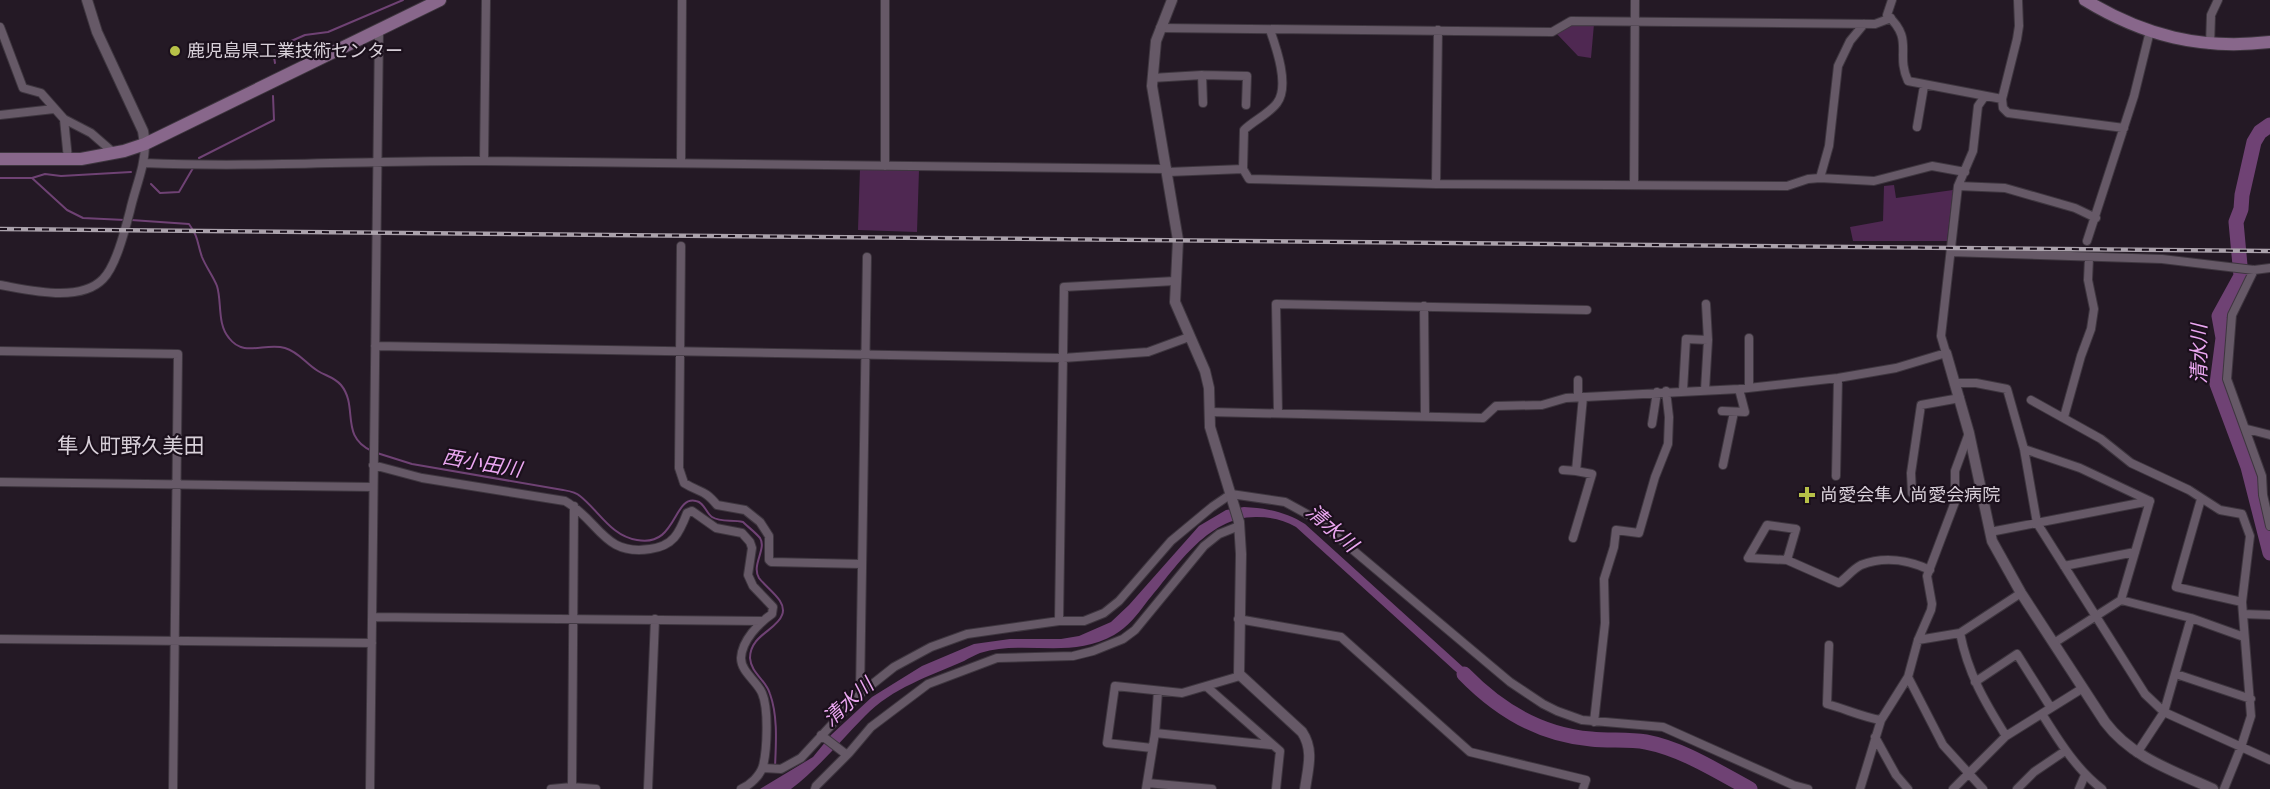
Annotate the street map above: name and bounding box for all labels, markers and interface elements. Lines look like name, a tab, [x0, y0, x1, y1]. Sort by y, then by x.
place label: 鹿児島県工業技術センター	[187, 41, 403, 61]
marker: 鹿児島県工業技術センター	[168, 44, 182, 58]
water label: 清水川	[2189, 322, 2210, 384]
district label: 隼人町野久美田	[58, 435, 205, 457]
water label: 西小田川	[441, 446, 525, 481]
place label: 尚愛会隼人尚愛会病院	[1820, 485, 2000, 505]
marker: 尚愛会隼人尚愛会病院	[1798, 486, 1816, 504]
water label: 清水川	[1302, 501, 1363, 557]
water label: 清水川	[819, 673, 879, 730]

